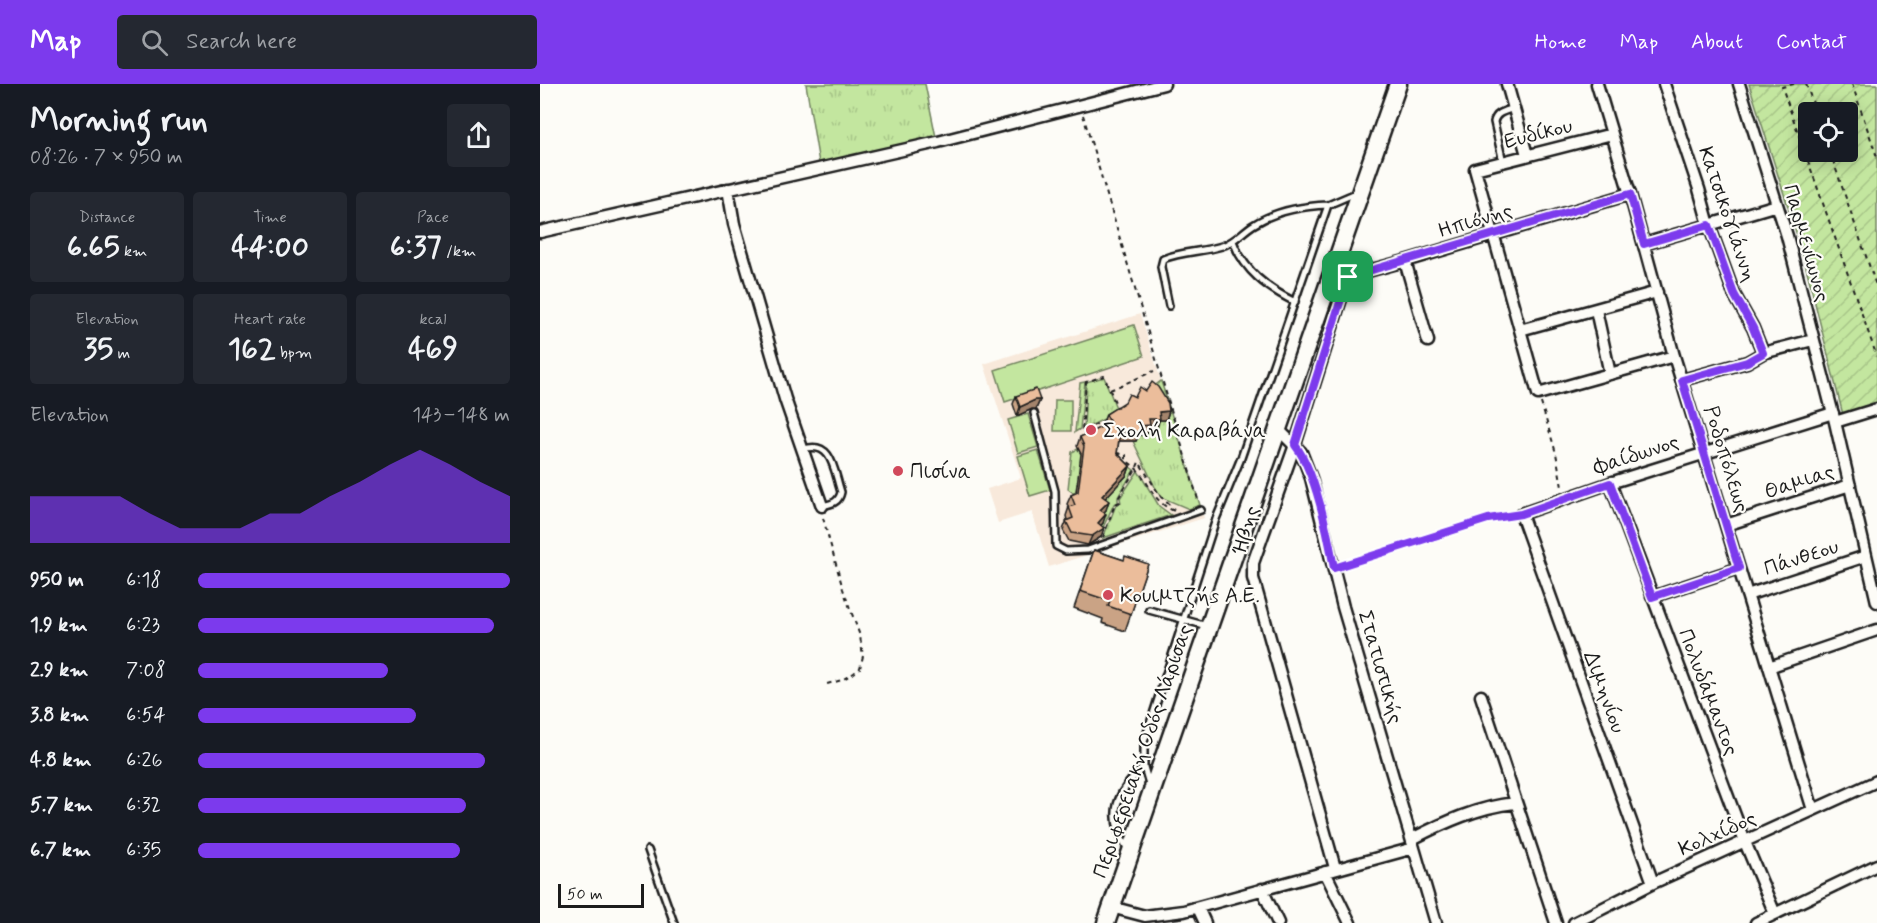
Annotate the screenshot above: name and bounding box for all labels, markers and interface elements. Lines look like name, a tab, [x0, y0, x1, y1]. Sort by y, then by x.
search box	[117, 15, 537, 69]
text: Map	[30, 24, 81, 61]
icon: search	[138, 26, 171, 59]
text: Search here	[186, 28, 297, 56]
text: Home	[1535, 28, 1587, 56]
text: Map	[1620, 28, 1658, 56]
text: About	[1691, 28, 1743, 56]
text: Contact	[1776, 28, 1847, 56]
text: Morning run	[30, 99, 208, 143]
map controls	[1798, 102, 1858, 162]
button: locate	[1798, 102, 1858, 162]
button: share	[447, 104, 510, 167]
street label: Ευδίκου	[1501, 112, 1575, 156]
street label: Κατσικογιάννη	[1691, 143, 1763, 286]
text: 08:26 · 7 × 950 m	[30, 144, 183, 171]
street label: Παρμενίωνος	[1776, 181, 1836, 305]
street label: Ηπιόνης	[1435, 196, 1516, 246]
text: Distance	[79, 207, 135, 228]
text: Time	[253, 207, 287, 228]
text: Pace	[417, 207, 449, 228]
text: 6.65	[67, 228, 120, 267]
text: 44:00	[231, 228, 309, 267]
text: 6:37	[390, 228, 442, 267]
text: km	[120, 241, 147, 262]
text: /km	[442, 241, 476, 262]
pin	[1322, 251, 1373, 302]
icon: arrive	[1331, 260, 1364, 293]
text: Elevation	[76, 309, 139, 330]
text: Heart rate	[234, 309, 306, 330]
text: kcal	[420, 309, 446, 330]
text: 35	[84, 330, 113, 369]
text: 162	[228, 330, 276, 369]
text: 469	[408, 330, 458, 369]
text: m	[113, 343, 130, 364]
text: bpm	[276, 343, 312, 364]
text: Elevation	[30, 402, 109, 429]
text: 143–148 m	[412, 402, 510, 429]
street label: Ροδοπόλεως	[1697, 403, 1755, 516]
place label: Σχολή Καραβάνα	[1103, 417, 1266, 445]
marker: Σχολή Καραβάνα	[1084, 423, 1098, 437]
street label: Φαίδωνος	[1589, 428, 1683, 482]
place label: Πισίνα	[910, 458, 971, 486]
street label: Θαμιας	[1761, 458, 1838, 506]
marker: Πισίνα	[891, 464, 905, 478]
street label: Ήβης	[1225, 502, 1267, 558]
street label: Πάνθεου	[1760, 533, 1842, 583]
text: 950 m	[30, 567, 84, 594]
text: 6:18	[126, 567, 161, 594]
place label: Κουιμτζήs Α.Ε.	[1120, 582, 1260, 610]
marker: Κουιμτζήs Α.Ε.	[1101, 588, 1115, 602]
street label: Στατιστικής	[1351, 607, 1410, 727]
text: 1.9 km	[30, 612, 88, 639]
text: 6:23	[126, 612, 160, 639]
street label: Περιφερειακή Οδός Λάρισας	[1086, 621, 1200, 882]
street label: Πολυδάμαντος	[1671, 625, 1745, 760]
street label: Διμηνίου	[1576, 647, 1632, 737]
text: 2.9 km	[30, 657, 88, 684]
text: 7:08	[126, 657, 166, 684]
text: 3.8 km	[30, 702, 89, 729]
text: 6:54	[126, 702, 166, 729]
text: 4.8 km	[30, 747, 92, 774]
text: 6:26	[126, 747, 162, 774]
text: 5.7 km	[30, 792, 93, 819]
text: 6:32	[126, 792, 161, 819]
street label: Κολχίδος	[1674, 804, 1761, 863]
text: 6.7 km	[30, 837, 91, 864]
text: 6:35	[126, 837, 161, 864]
scale bar	[558, 881, 644, 908]
text: 50 m	[567, 884, 603, 905]

